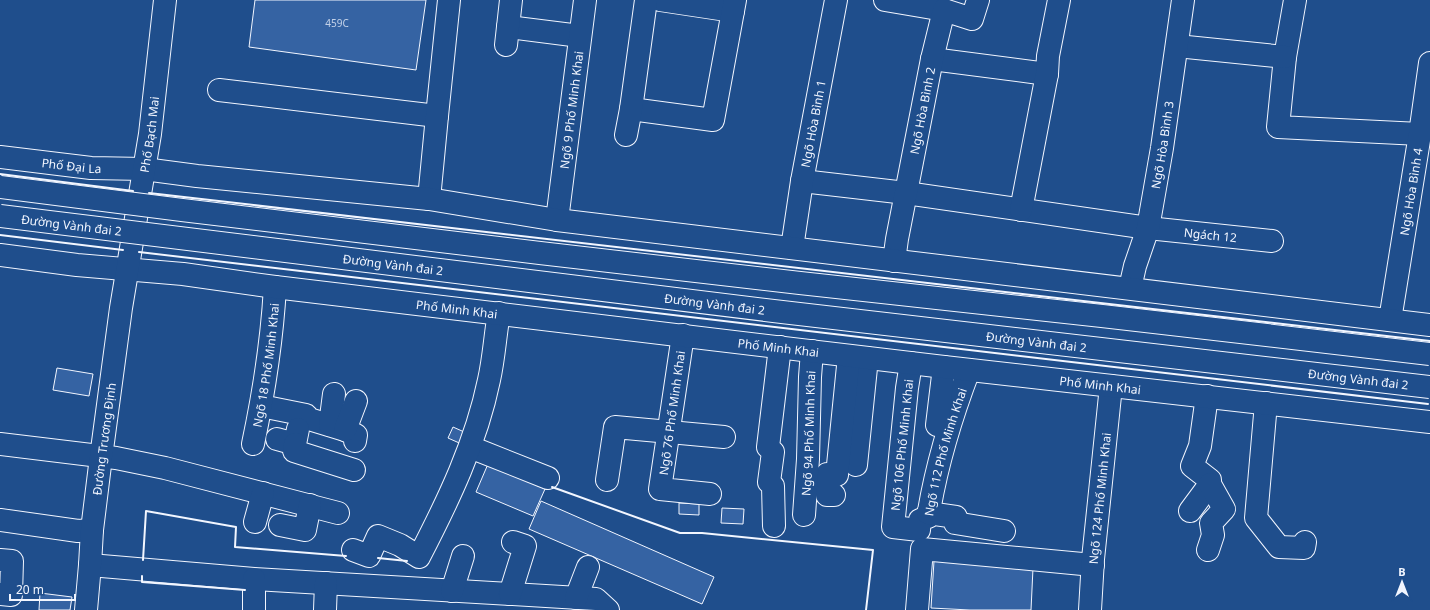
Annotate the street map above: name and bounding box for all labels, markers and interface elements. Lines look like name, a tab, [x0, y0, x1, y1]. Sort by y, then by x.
house number: 459C	[325, 16, 349, 30]
street label: Ngõ 9 Phố Minh Khai	[555, 50, 587, 170]
street label: Ngõ Hòa Bình 2	[905, 65, 939, 156]
street label: Ngõ Hòa Bình 1	[796, 79, 829, 169]
street label: Phố Bạch Mai	[135, 95, 163, 174]
street label: Ngõ Hòa Bình 3	[1147, 100, 1177, 190]
street label: Ngõ Hòa Bình 4	[1395, 146, 1426, 237]
street label: Phố Đại La	[41, 154, 101, 177]
street label: Đường Vành đai 2	[20, 210, 123, 239]
street label: Ngách 12	[1183, 223, 1238, 246]
street label: Đường Vành đai 2	[342, 250, 444, 279]
street label: Đường Vành đai 2	[663, 289, 766, 318]
street label: Phố Minh Khai	[415, 295, 498, 322]
street label: Ngõ 18 Phố Minh Khai	[248, 302, 282, 429]
street label: Đường Vành đai 2	[985, 327, 1088, 356]
street label: Phố Minh Khai	[737, 334, 820, 360]
street label: Ngõ 76 Phố Minh Khai	[655, 350, 689, 476]
street label: Đường Vành đai 2	[1307, 364, 1410, 393]
street label: Ngõ 94 Phố Minh Khai	[797, 370, 819, 496]
street label: Phố Minh Khai	[1059, 372, 1142, 398]
street label: Ngõ 106 Phố Minh Khai	[887, 378, 917, 512]
street label: Đường Trương Định	[88, 382, 119, 496]
street label: Ngõ 112 Phố Minh Khai	[920, 385, 970, 517]
street label: Ngõ 124 Phố Minh Khai	[1084, 432, 1115, 565]
north arrow	[1382, 562, 1422, 602]
text: B	[1398, 564, 1406, 579]
scale bar	[10, 576, 75, 602]
text: 20 m	[16, 581, 44, 598]

